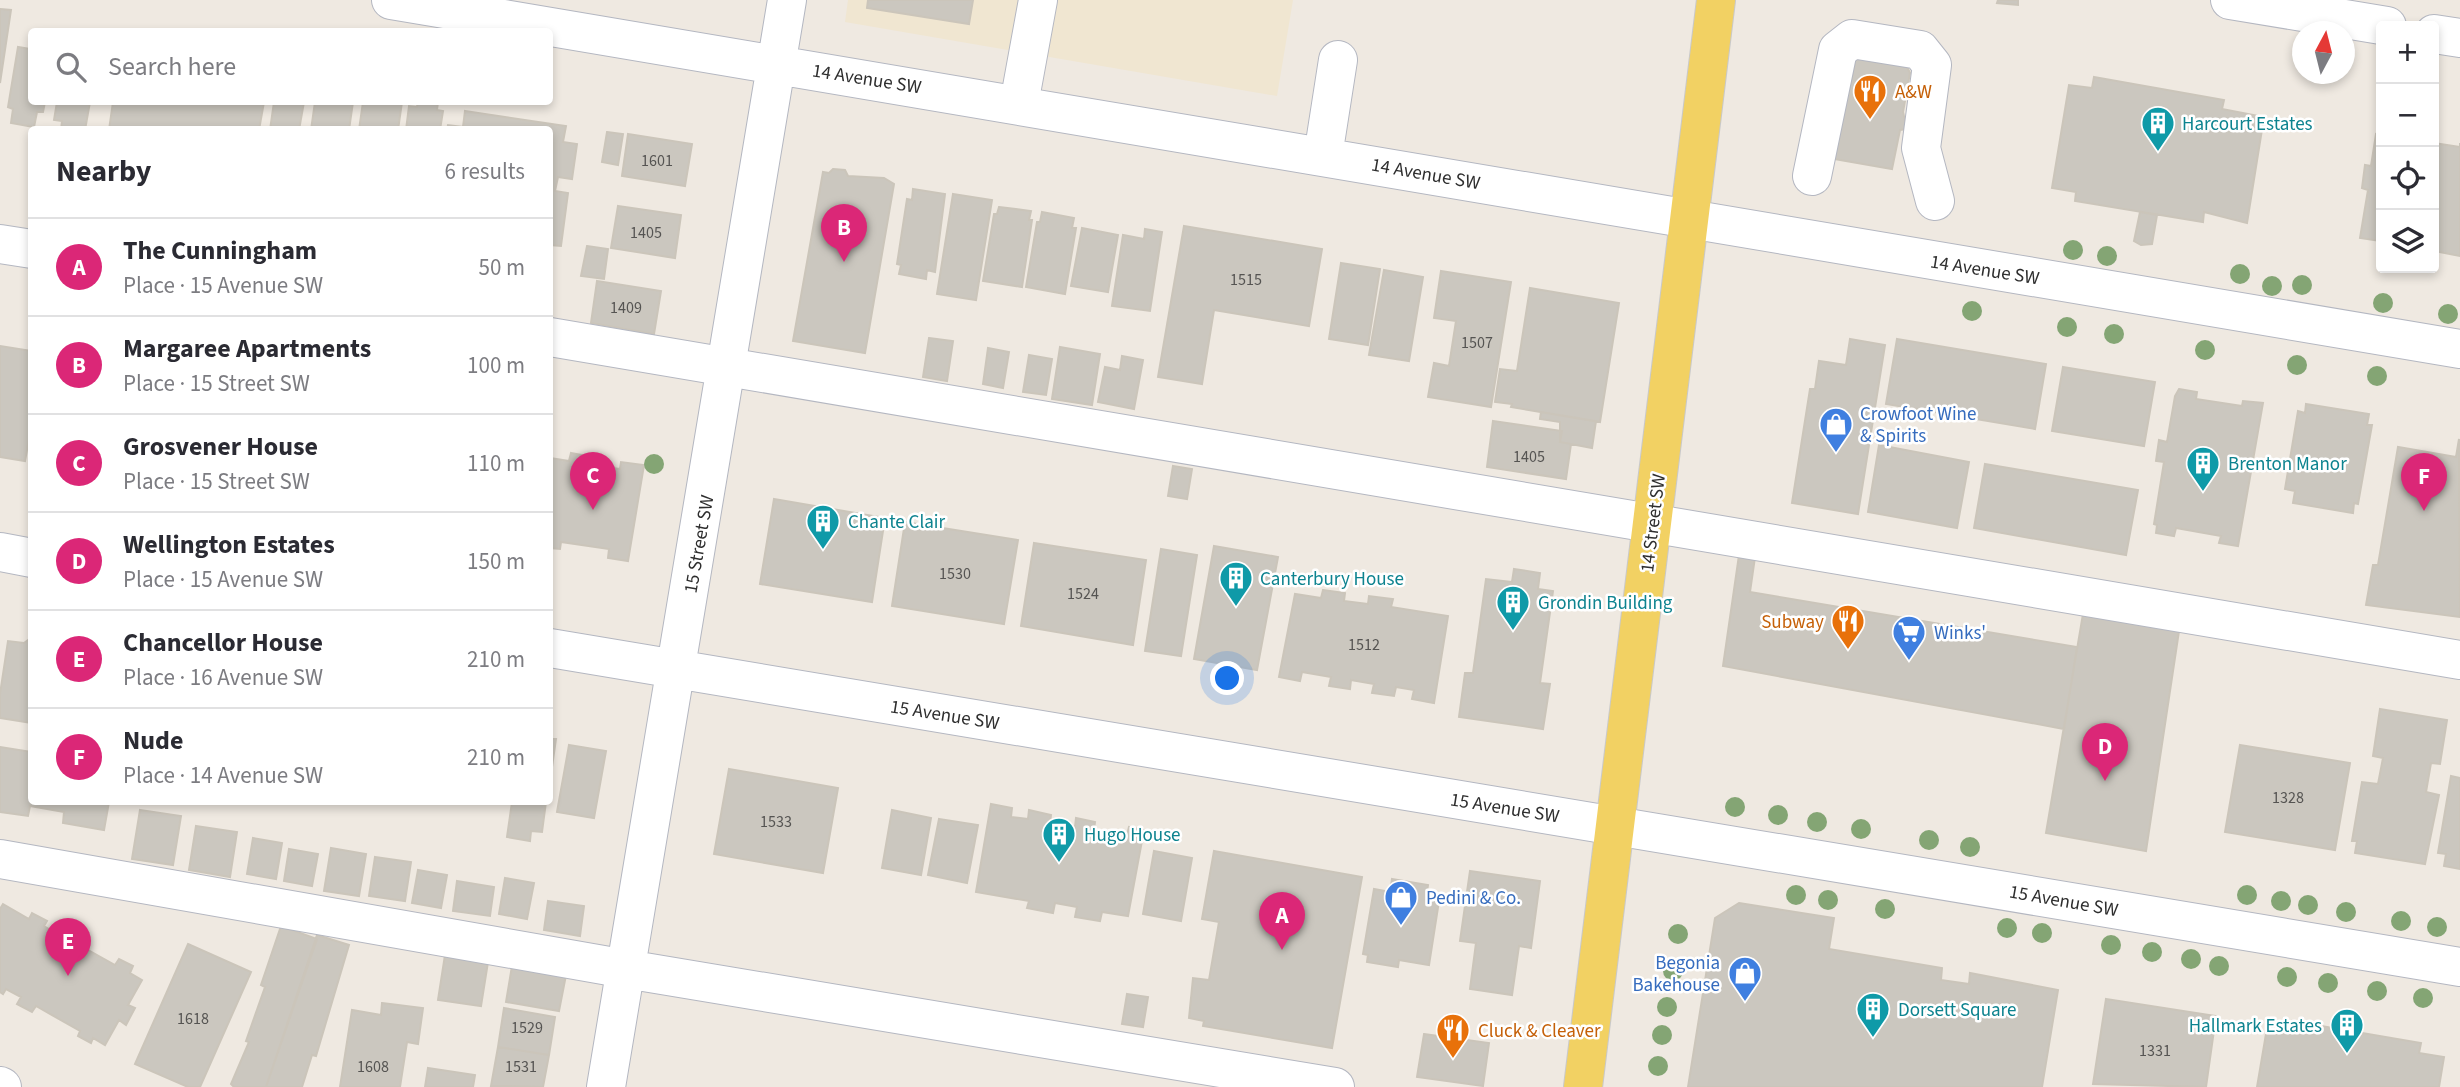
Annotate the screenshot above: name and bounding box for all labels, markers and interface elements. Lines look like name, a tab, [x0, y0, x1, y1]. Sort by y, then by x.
north arrow	[2292, 21, 2355, 84]
map controls	[2376, 21, 2439, 273]
button: +	[2376, 21, 2439, 84]
search box	[28, 28, 553, 105]
icon: search	[52, 48, 90, 86]
text: Search here	[108, 48, 236, 85]
street label: 14 Avenue SW	[810, 58, 923, 101]
restaurant icon: A&W	[1851, 72, 1889, 121]
place label: A&W	[1895, 79, 1932, 106]
button: −	[2376, 84, 2439, 147]
building icon: Harcourt Estates	[2139, 104, 2177, 153]
place label: Harcourt Estates	[2182, 111, 2313, 138]
button: locate	[2376, 147, 2439, 210]
text: Nearby	[56, 150, 151, 193]
house number: 1601	[641, 150, 673, 172]
street label: 14 Avenue SW	[1369, 152, 1482, 197]
text: 6 results	[445, 155, 525, 188]
pin: B	[821, 204, 867, 262]
button: layers	[2376, 210, 2439, 273]
house number: 1405	[630, 222, 662, 244]
text: The Cunningham	[123, 232, 317, 269]
street label: 14 Avenue SW	[1928, 249, 2041, 292]
text: A	[72, 251, 86, 284]
text: 50 m	[478, 251, 525, 284]
text: Place · 15 Avenue SW	[123, 269, 323, 302]
house number: 1515	[1230, 269, 1262, 291]
house number: 1409	[610, 297, 642, 319]
text: Margaree Apartments	[123, 330, 371, 367]
house number: 1507	[1461, 332, 1493, 354]
text: B	[72, 349, 86, 382]
text: 100 m	[467, 349, 525, 382]
text: Place · 15 Street SW	[123, 367, 310, 400]
place label: Crowfoot Wine & Spirits	[1860, 401, 1976, 450]
shop icon: Crowfoot Wine & Spirits	[1817, 405, 1855, 454]
text: Grosvener House	[123, 428, 318, 465]
building icon: Brenton Manor	[2184, 444, 2222, 493]
house number: 1405	[1513, 446, 1545, 468]
text: C	[72, 447, 86, 480]
text: 110 m	[467, 447, 525, 480]
place label: Brenton Manor	[2228, 451, 2347, 478]
pin: C	[570, 452, 616, 510]
pin: F	[2401, 453, 2447, 511]
text: Place · 15 Street SW	[123, 465, 310, 498]
street label: 14 Street SW	[1634, 472, 1673, 574]
street label: 15 Street SW	[678, 493, 721, 595]
building icon: Chante Clair	[804, 502, 842, 551]
place label: Chante Clair	[848, 509, 945, 536]
text: Wellington Estates	[123, 526, 335, 563]
text: D	[72, 545, 86, 578]
text: 150 m	[467, 545, 525, 578]
building icon: Canterbury House	[1217, 559, 1255, 608]
text: Place · 15 Avenue SW	[123, 563, 323, 596]
house number: 1530	[939, 563, 971, 585]
place label: Canterbury House	[1260, 566, 1404, 593]
house number: 1524	[1067, 583, 1099, 605]
building icon: Grondin Building	[1494, 583, 1532, 632]
place label: Grondin Building	[1538, 590, 1673, 617]
restaurant icon: Subway	[1829, 602, 1867, 651]
place label: Subway	[1761, 609, 1824, 636]
supermarket icon: Winks'	[1890, 613, 1928, 662]
place label: Winks'	[1934, 620, 1986, 647]
text: Chancellor House	[123, 624, 323, 661]
house number: 1512	[1348, 634, 1380, 656]
text: E	[73, 643, 85, 676]
text: 210 m	[467, 643, 525, 676]
text: Place · 16 Avenue SW	[123, 661, 323, 694]
your location	[1210, 661, 1244, 695]
street label: 15 Avenue SW	[888, 694, 1001, 737]
text: Nude	[123, 722, 183, 759]
pin: D	[2082, 723, 2128, 781]
text: F	[73, 741, 85, 774]
text: 210 m	[467, 741, 525, 774]
text: Place · 14 Avenue SW	[123, 759, 323, 792]
street label: 15 Avenue SW	[1448, 787, 1561, 830]
house number: 1328	[2272, 787, 2304, 809]
house number: 1533	[760, 811, 792, 833]
building icon: Hugo House	[1040, 815, 1078, 864]
place label: Hugo House	[1084, 822, 1181, 849]
shop icon: Pedini & Co.	[1382, 878, 1420, 927]
street label: 15 Avenue SW	[2007, 879, 2120, 924]
place label: Pedini & Co.	[1426, 885, 1521, 912]
pin: A	[1259, 892, 1305, 950]
pin: E	[45, 918, 91, 976]
place label: Begonia Bakehouse	[1632, 950, 1720, 999]
shop icon: Begonia Bakehouse	[1726, 954, 1764, 1003]
building icon: Dorsett Square	[1854, 990, 1892, 1039]
place label: Dorsett Square	[1898, 997, 2016, 1024]
building icon: Hallmark Estates	[2328, 1006, 2366, 1055]
house number: 1618	[177, 1008, 209, 1030]
restaurant icon: Cluck & Cleaver	[1434, 1011, 1472, 1060]
place label: Hallmark Estates	[2189, 1013, 2322, 1040]
house number: 1529	[511, 1017, 543, 1039]
place label: Cluck & Cleaver	[1478, 1018, 1601, 1045]
house number: 1331	[2139, 1040, 2171, 1062]
house number: 1608	[357, 1056, 389, 1078]
house number: 1531	[505, 1056, 537, 1078]

